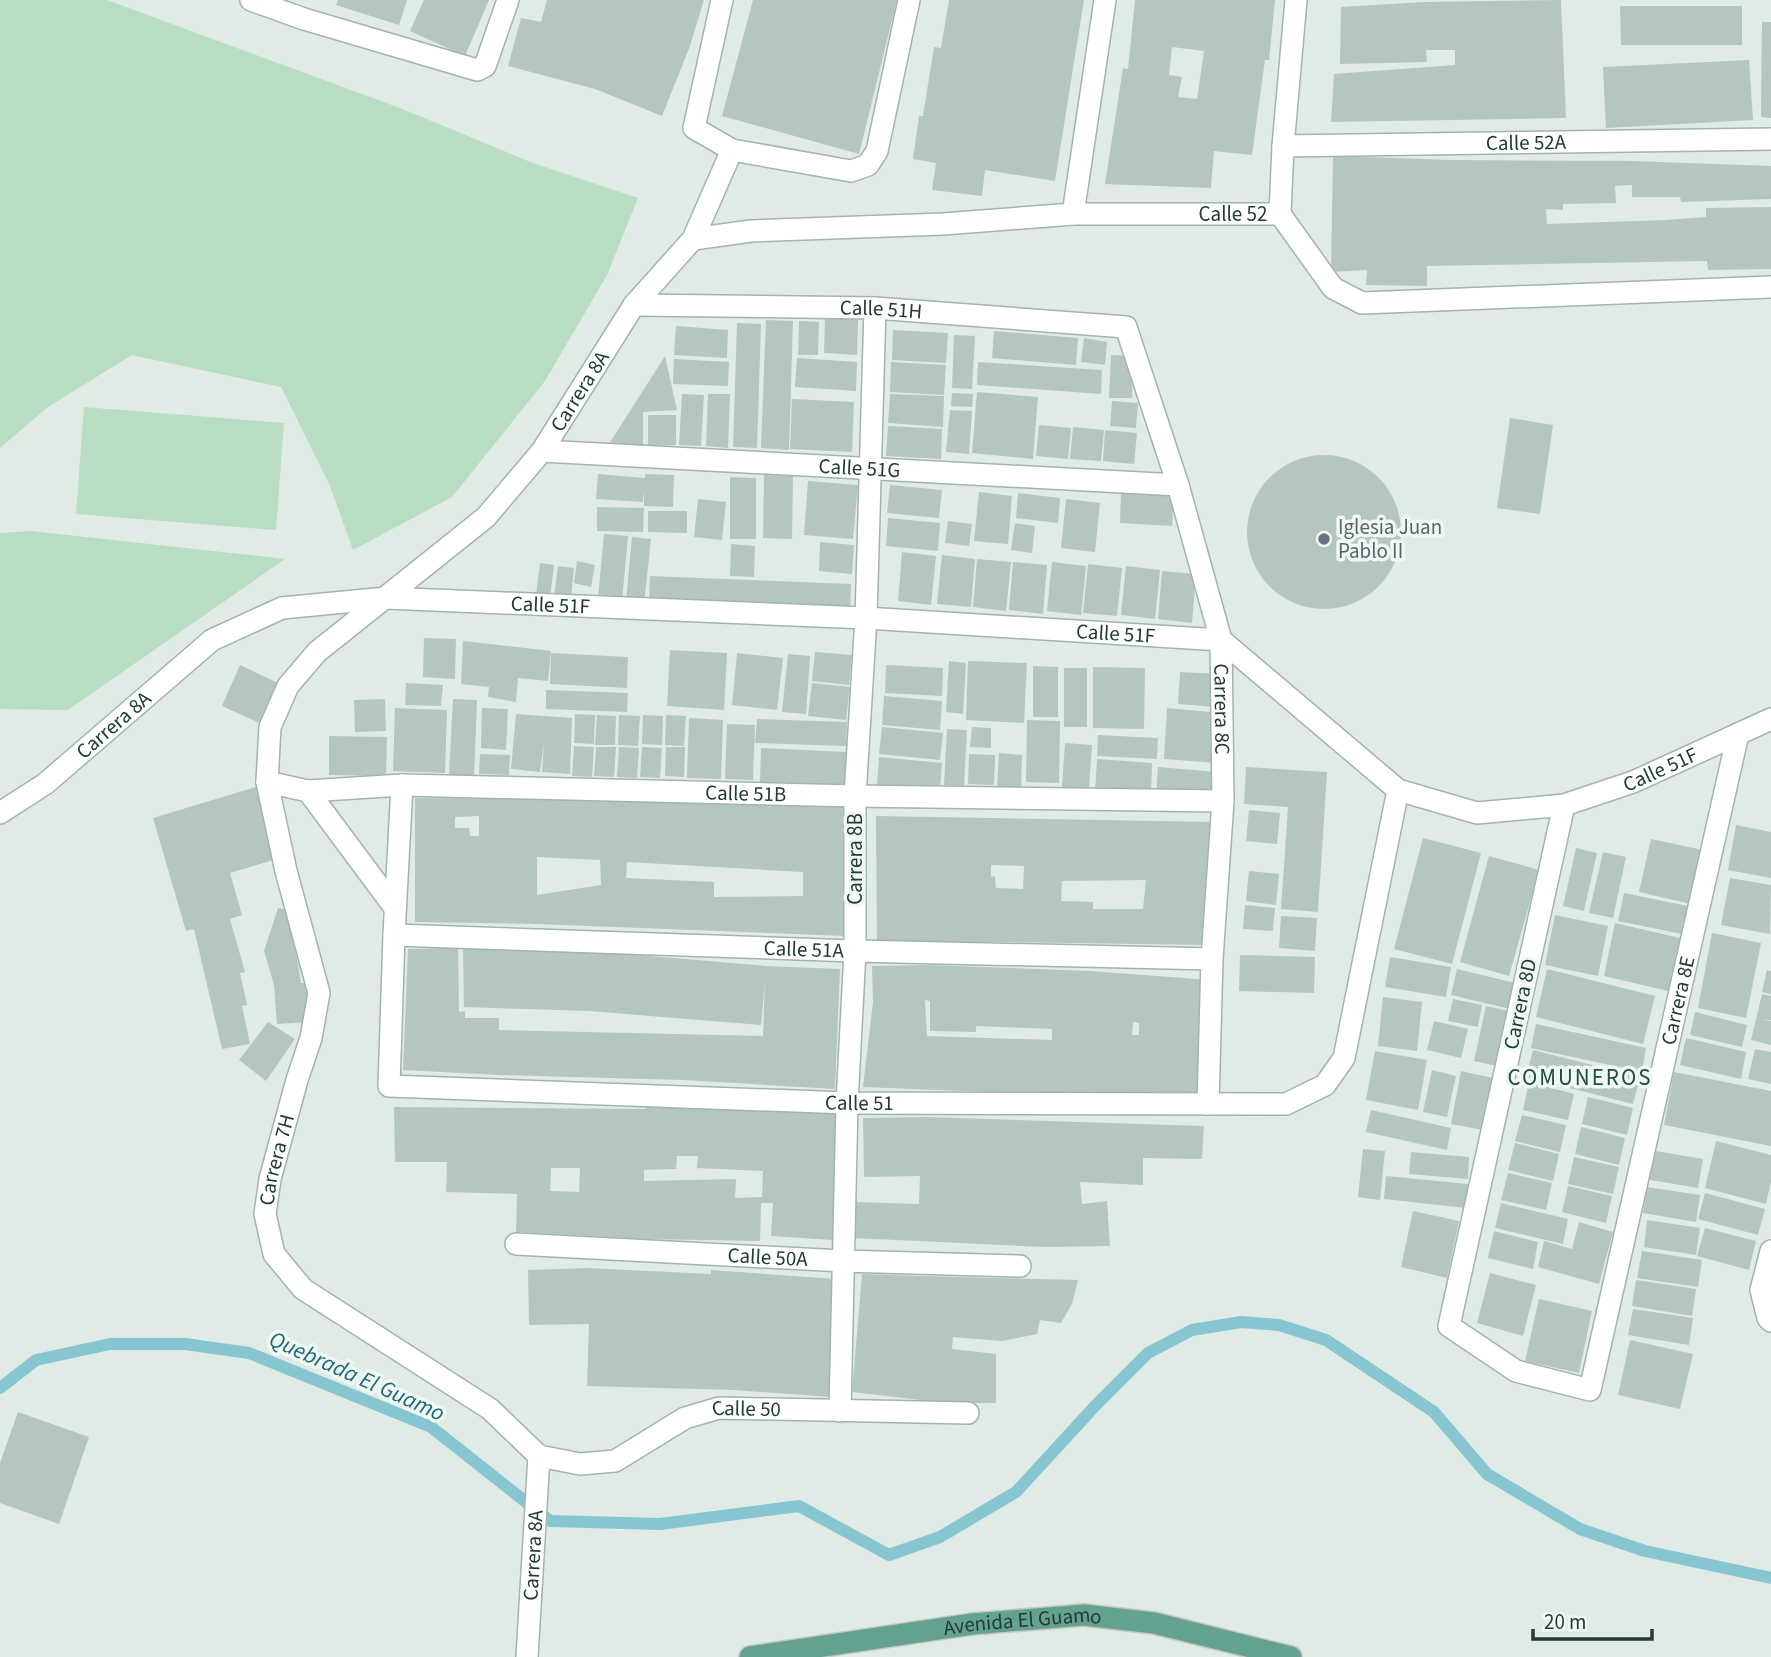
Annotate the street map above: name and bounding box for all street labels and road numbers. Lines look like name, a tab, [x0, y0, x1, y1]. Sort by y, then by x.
street label: Calle 52A	[1486, 127, 1567, 158]
street label: Calle 52	[1199, 199, 1267, 229]
street label: Calle 51H	[840, 293, 923, 327]
street label: Carrera 8A	[543, 344, 617, 438]
street label: Calle 51G	[818, 451, 901, 485]
street label: Calle 51F	[510, 588, 591, 621]
street label: Calle 51F	[1075, 616, 1156, 651]
street label: Carrera 8C	[1206, 663, 1237, 755]
street label: Carrera 8A	[69, 684, 158, 766]
street label: Calle 51F	[1619, 739, 1703, 799]
street label: Calle 51B	[705, 777, 787, 809]
street label: Carrera 8B	[840, 813, 870, 905]
street label: Calle 51A	[763, 933, 845, 966]
street label: Carrera 8E	[1653, 953, 1702, 1048]
street label: Carrera 8D	[1496, 956, 1544, 1052]
street label: Calle 51	[824, 1087, 894, 1118]
street label: Carrera 7H	[251, 1111, 302, 1207]
street label: Calle 50A	[727, 1240, 809, 1274]
street label: Calle 50	[708, 1392, 781, 1424]
street label: Carrera 8A	[515, 1508, 551, 1601]
street label: Avenida El Guamo	[941, 1600, 1103, 1643]

